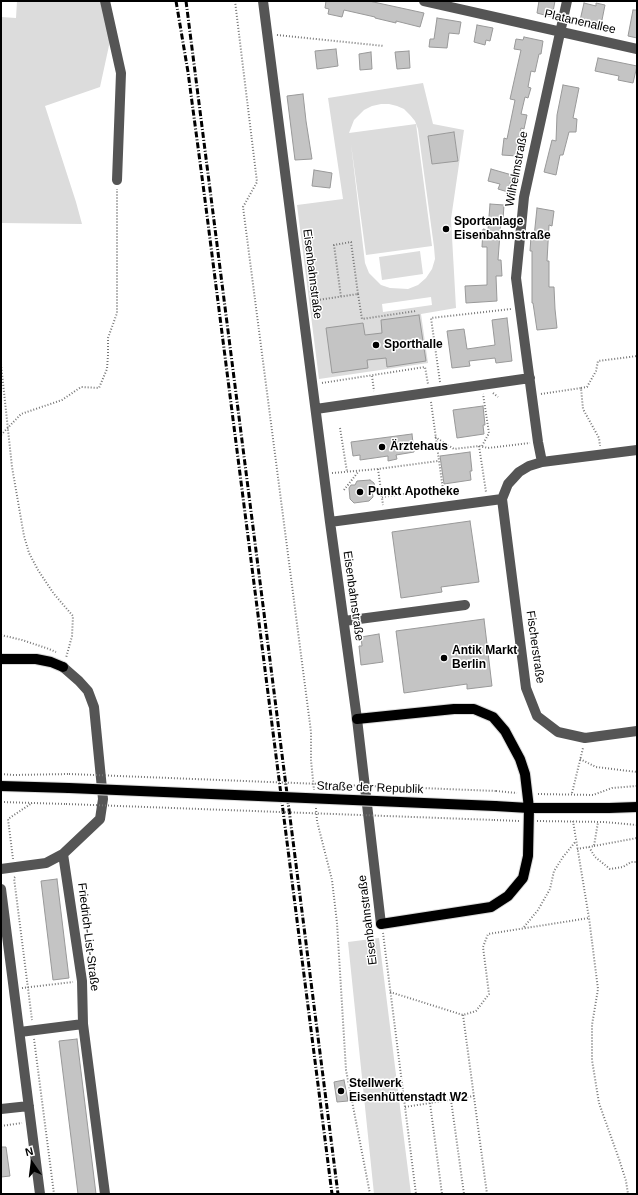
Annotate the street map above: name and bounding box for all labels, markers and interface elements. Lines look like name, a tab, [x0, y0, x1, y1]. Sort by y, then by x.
street label: Platanenallee	[543, 7, 617, 37]
street label: Wilhelmstraße	[503, 130, 531, 208]
place label: Sportanlage Eisenbahnstraße	[454, 215, 551, 243]
marker: Sportanlage Eisenbahnstraße	[441, 224, 451, 234]
street label: Eisenbahnstraße	[299, 228, 325, 320]
place label: Sporthalle	[384, 338, 443, 352]
marker: Sporthalle	[371, 340, 381, 350]
place label: Ärztehaus	[390, 440, 448, 454]
marker: Ärztehaus	[377, 442, 387, 452]
place label: Punkt Apotheke	[368, 485, 459, 499]
marker: Punkt Apotheke	[355, 487, 365, 497]
street label: Eisenbahnstraße	[340, 550, 366, 642]
street label: Fischerstraße	[523, 610, 547, 684]
place label: Antik Markt Berlin	[452, 644, 517, 672]
marker: Antik Markt Berlin	[439, 653, 449, 663]
street label: Straße der Republik	[316, 779, 424, 797]
street label: Eisenbahnstraße	[355, 874, 381, 966]
street label: Friedrich-List-Straße	[74, 882, 102, 992]
place label: Stellwerk Eisenhüttenstadt W2	[349, 1077, 468, 1105]
marker: Stellwerk Eisenhüttenstadt W2	[336, 1086, 346, 1096]
north arrow	[12, 1143, 52, 1183]
text: N	[24, 1145, 34, 1158]

